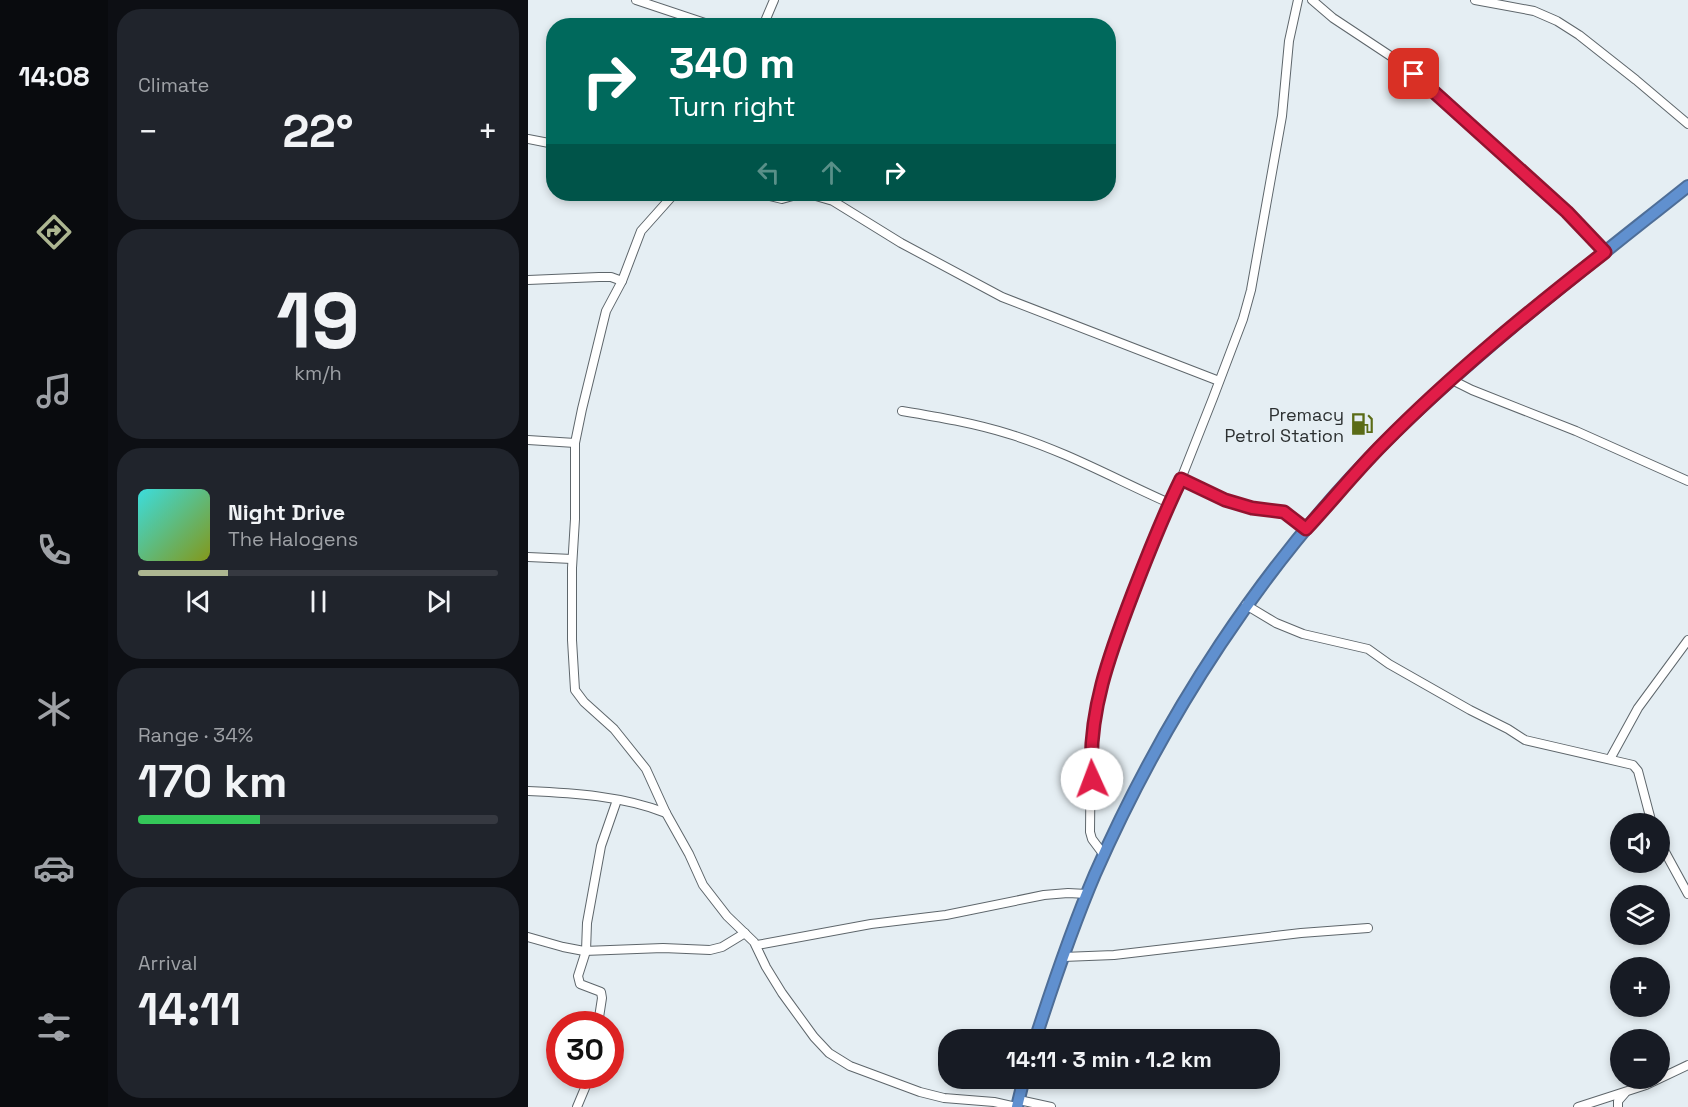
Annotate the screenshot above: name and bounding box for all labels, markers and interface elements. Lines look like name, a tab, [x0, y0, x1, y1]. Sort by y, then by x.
text: 340 m	[669, 37, 795, 90]
icon: right	[570, 42, 648, 120]
pin	[1388, 48, 1439, 99]
icon: arrive	[1397, 57, 1430, 90]
text: 14:08	[18, 59, 90, 94]
text: Climate	[138, 72, 209, 98]
text: Turn right	[669, 89, 796, 124]
text: 22°	[282, 103, 354, 160]
text: −	[138, 111, 158, 153]
text: +	[478, 111, 498, 153]
icon: left	[752, 156, 785, 189]
icon: ahead	[815, 156, 848, 189]
icon: right	[878, 156, 911, 189]
icon: directions	[33, 211, 75, 253]
text: 19	[276, 271, 360, 371]
text: km/h	[294, 360, 342, 386]
icon: music	[33, 370, 75, 412]
place label: Premacy Petrol Station	[1224, 403, 1344, 447]
fuel station icon: Premacy Petrol Station	[1349, 411, 1375, 437]
text: Night Drive	[228, 498, 345, 526]
text: The Halogens	[228, 526, 358, 552]
icon: phone	[33, 529, 75, 571]
icon: previous	[182, 585, 215, 618]
icon: pause	[302, 585, 335, 618]
icon: next	[422, 585, 455, 618]
icon: climate	[33, 688, 75, 730]
text: Range · 34%	[138, 722, 253, 748]
position arrow	[1060, 747, 1124, 811]
text: 170 km	[138, 753, 288, 810]
map controls	[1610, 813, 1670, 1089]
button: sound	[1610, 813, 1670, 873]
icon: car	[33, 847, 75, 889]
button: layers	[1610, 885, 1670, 945]
text: Arrival	[138, 950, 197, 976]
button: +	[1610, 957, 1670, 1017]
text: 14:11	[138, 981, 241, 1038]
icon: filters	[33, 1006, 75, 1048]
speed limit sign: 30	[546, 1011, 624, 1089]
button: −	[1610, 1029, 1670, 1089]
text: 14:11 · 3 min · 1.2 km	[1006, 1045, 1212, 1073]

